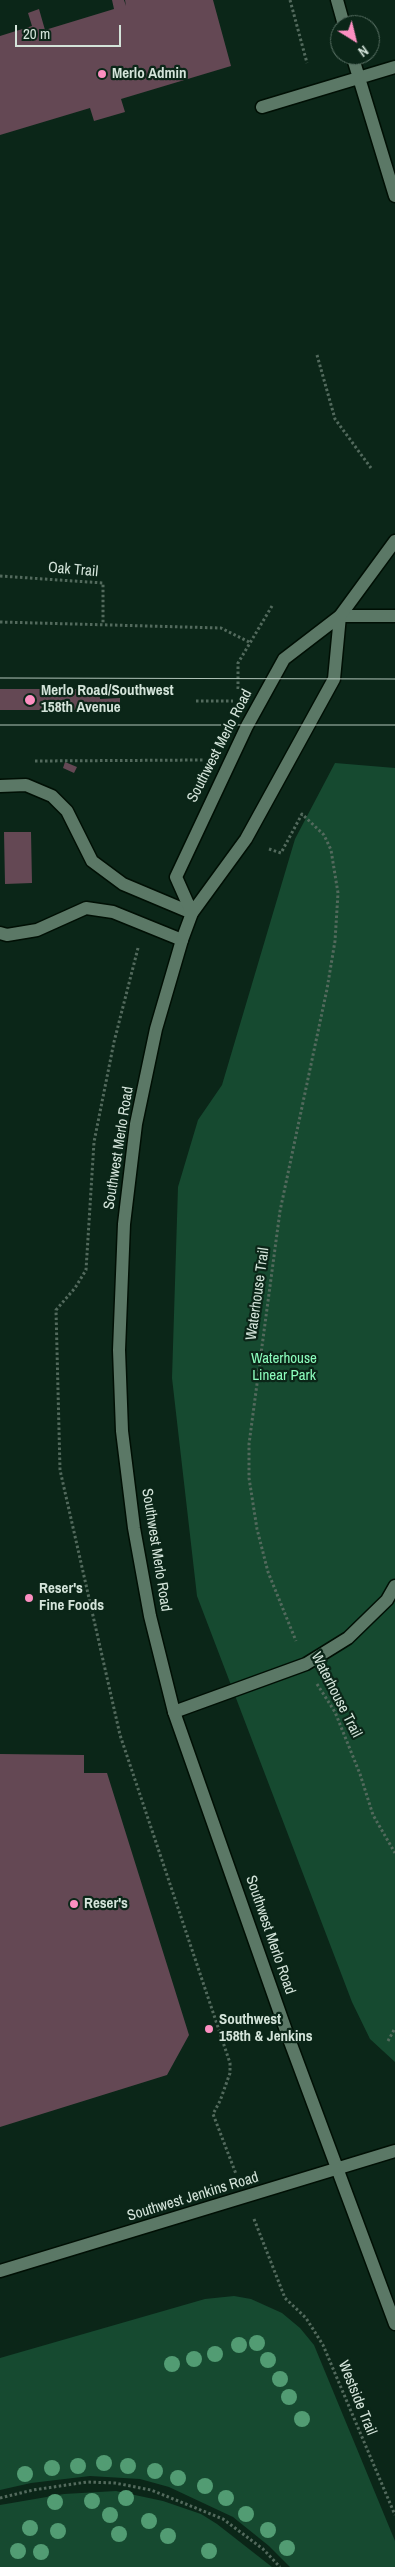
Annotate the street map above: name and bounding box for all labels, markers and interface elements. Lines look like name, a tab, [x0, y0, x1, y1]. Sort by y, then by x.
scale bar	[18, 15, 124, 47]
north arrow	[330, 15, 380, 65]
text: 20 m	[23, 23, 50, 44]
text: N	[355, 42, 372, 61]
place label: Merlo Admin	[112, 65, 186, 83]
marker: Merlo Admin	[96, 68, 108, 80]
street label: Oak Trail	[47, 559, 99, 581]
place label: Merlo Road/Southwest 158th Avenue	[41, 682, 174, 717]
street label: Southwest Merlo Road	[184, 686, 256, 806]
marker: Merlo Road/Southwest 158th Avenue	[23, 693, 37, 707]
street label: Southwest Merlo Road	[100, 1085, 138, 1211]
street label: Waterhouse Trail	[243, 1246, 273, 1342]
park label: Waterhouse Linear Park	[251, 1350, 317, 1385]
street label: Southwest Merlo Road	[137, 1487, 175, 1613]
place label: Reser's Fine Foods	[39, 1580, 104, 1615]
marker: Reser's Fine Foods	[23, 1592, 35, 1604]
street label: Waterhouse Trail	[307, 1649, 365, 1741]
street label: Southwest Merlo Road	[241, 1873, 299, 1997]
place label: Reser's	[84, 1895, 128, 1913]
marker: Reser's	[68, 1898, 80, 1910]
place label: Southwest 158th & Jenkins	[219, 2011, 313, 2046]
marker: Southwest 158th & Jenkins	[203, 2023, 215, 2035]
street label: Southwest Jenkins Road	[125, 2169, 261, 2225]
street label: Westside Trail	[334, 2358, 380, 2438]

